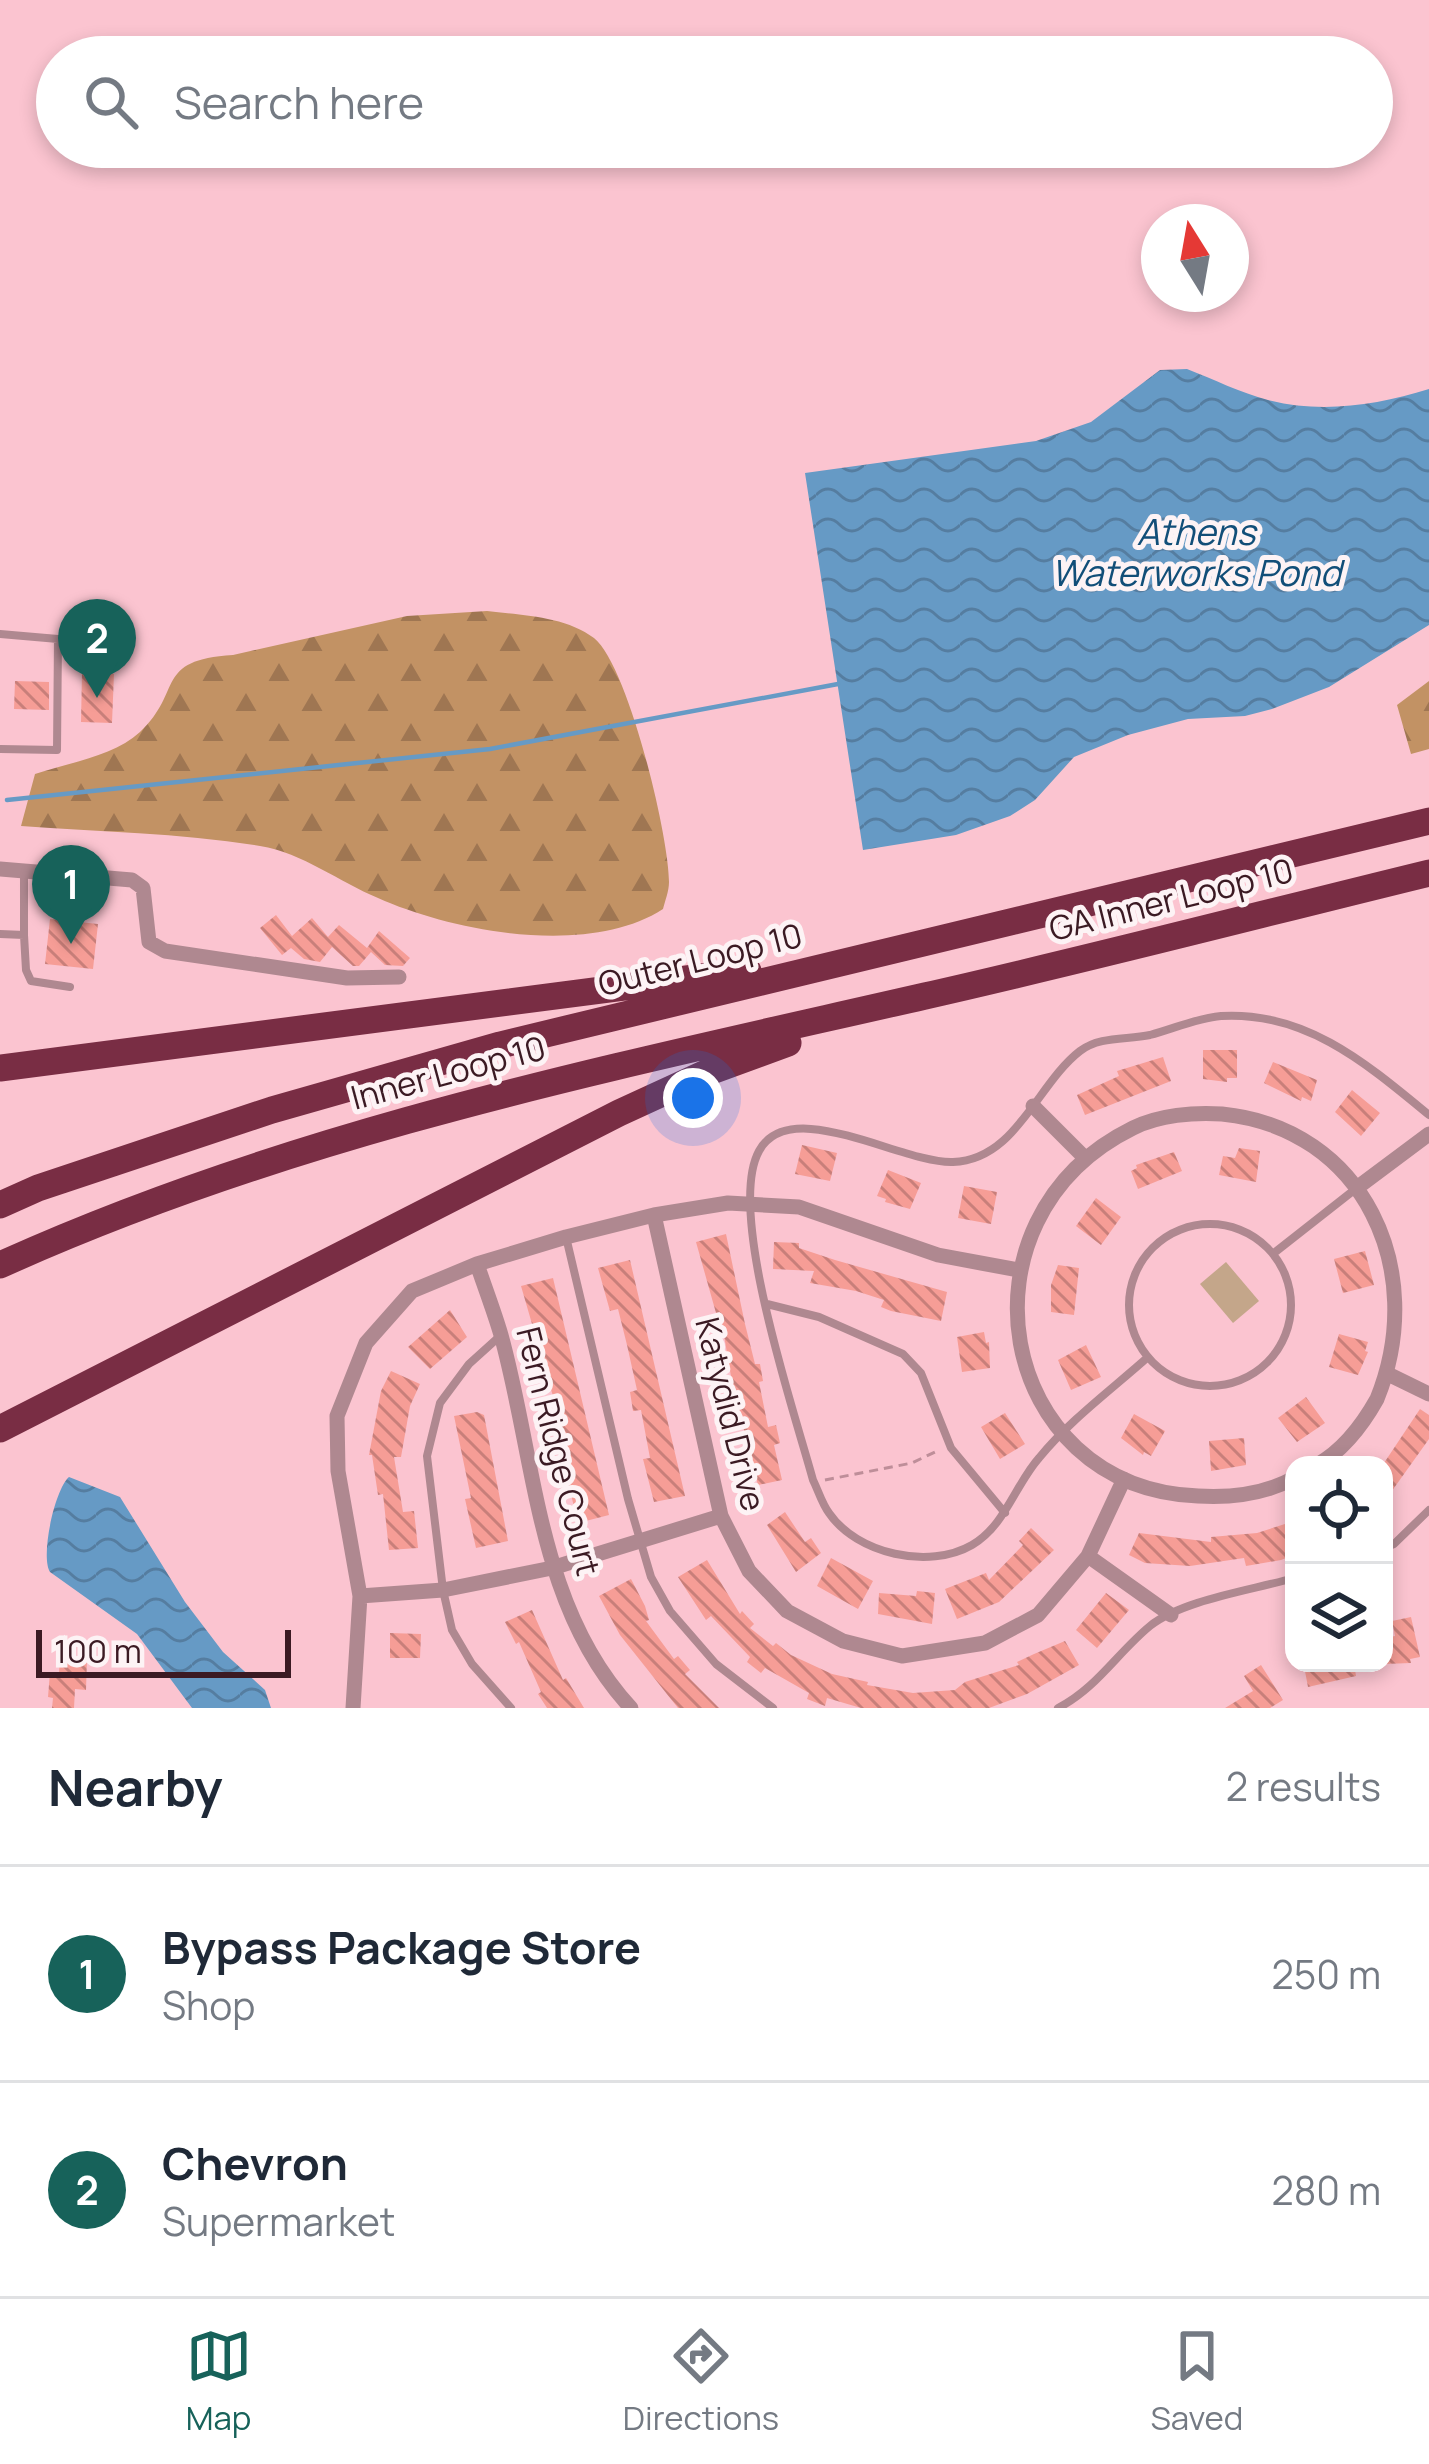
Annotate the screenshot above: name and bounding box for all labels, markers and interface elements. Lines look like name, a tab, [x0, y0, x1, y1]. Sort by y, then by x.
search box	[36, 36, 1393, 168]
icon: search	[78, 69, 144, 135]
text: Search here	[174, 71, 424, 133]
north arrow	[1141, 204, 1249, 312]
water label: Athens Waterworks Pond	[1051, 507, 1346, 597]
pin: 2	[58, 599, 136, 698]
pin: 1	[32, 845, 110, 944]
street label: GA Inner Loop 10	[1044, 847, 1298, 951]
street label: Outer Loop 10	[593, 912, 807, 1006]
street label: Inner Loop 10	[346, 1024, 550, 1120]
your location	[663, 1068, 723, 1128]
street label: Katydid Drive	[685, 1313, 777, 1515]
street label: Fern Ridge Court	[506, 1322, 612, 1580]
map controls	[1285, 1456, 1393, 1672]
button: locate	[1285, 1456, 1393, 1564]
button: layers	[1285, 1564, 1393, 1672]
scale bar	[36, 1624, 291, 1677]
text: 100 m	[54, 1628, 142, 1673]
text: Nearby	[48, 1752, 223, 1821]
text: 2 results	[1226, 1759, 1381, 1813]
text: Bypass Package Store	[162, 1916, 641, 1978]
text: 1	[78, 1947, 96, 2001]
text: 250 m	[1272, 1947, 1381, 2001]
text: Shop	[162, 1978, 255, 2032]
text: Chevron	[162, 2132, 348, 2194]
text: 2	[75, 2163, 99, 2217]
text: 280 m	[1271, 2163, 1381, 2217]
text: Supermarket	[162, 2194, 395, 2248]
tab: Map	[186, 2323, 252, 2440]
tab: Directions	[623, 2323, 779, 2440]
tab: Saved	[1150, 2323, 1243, 2440]

